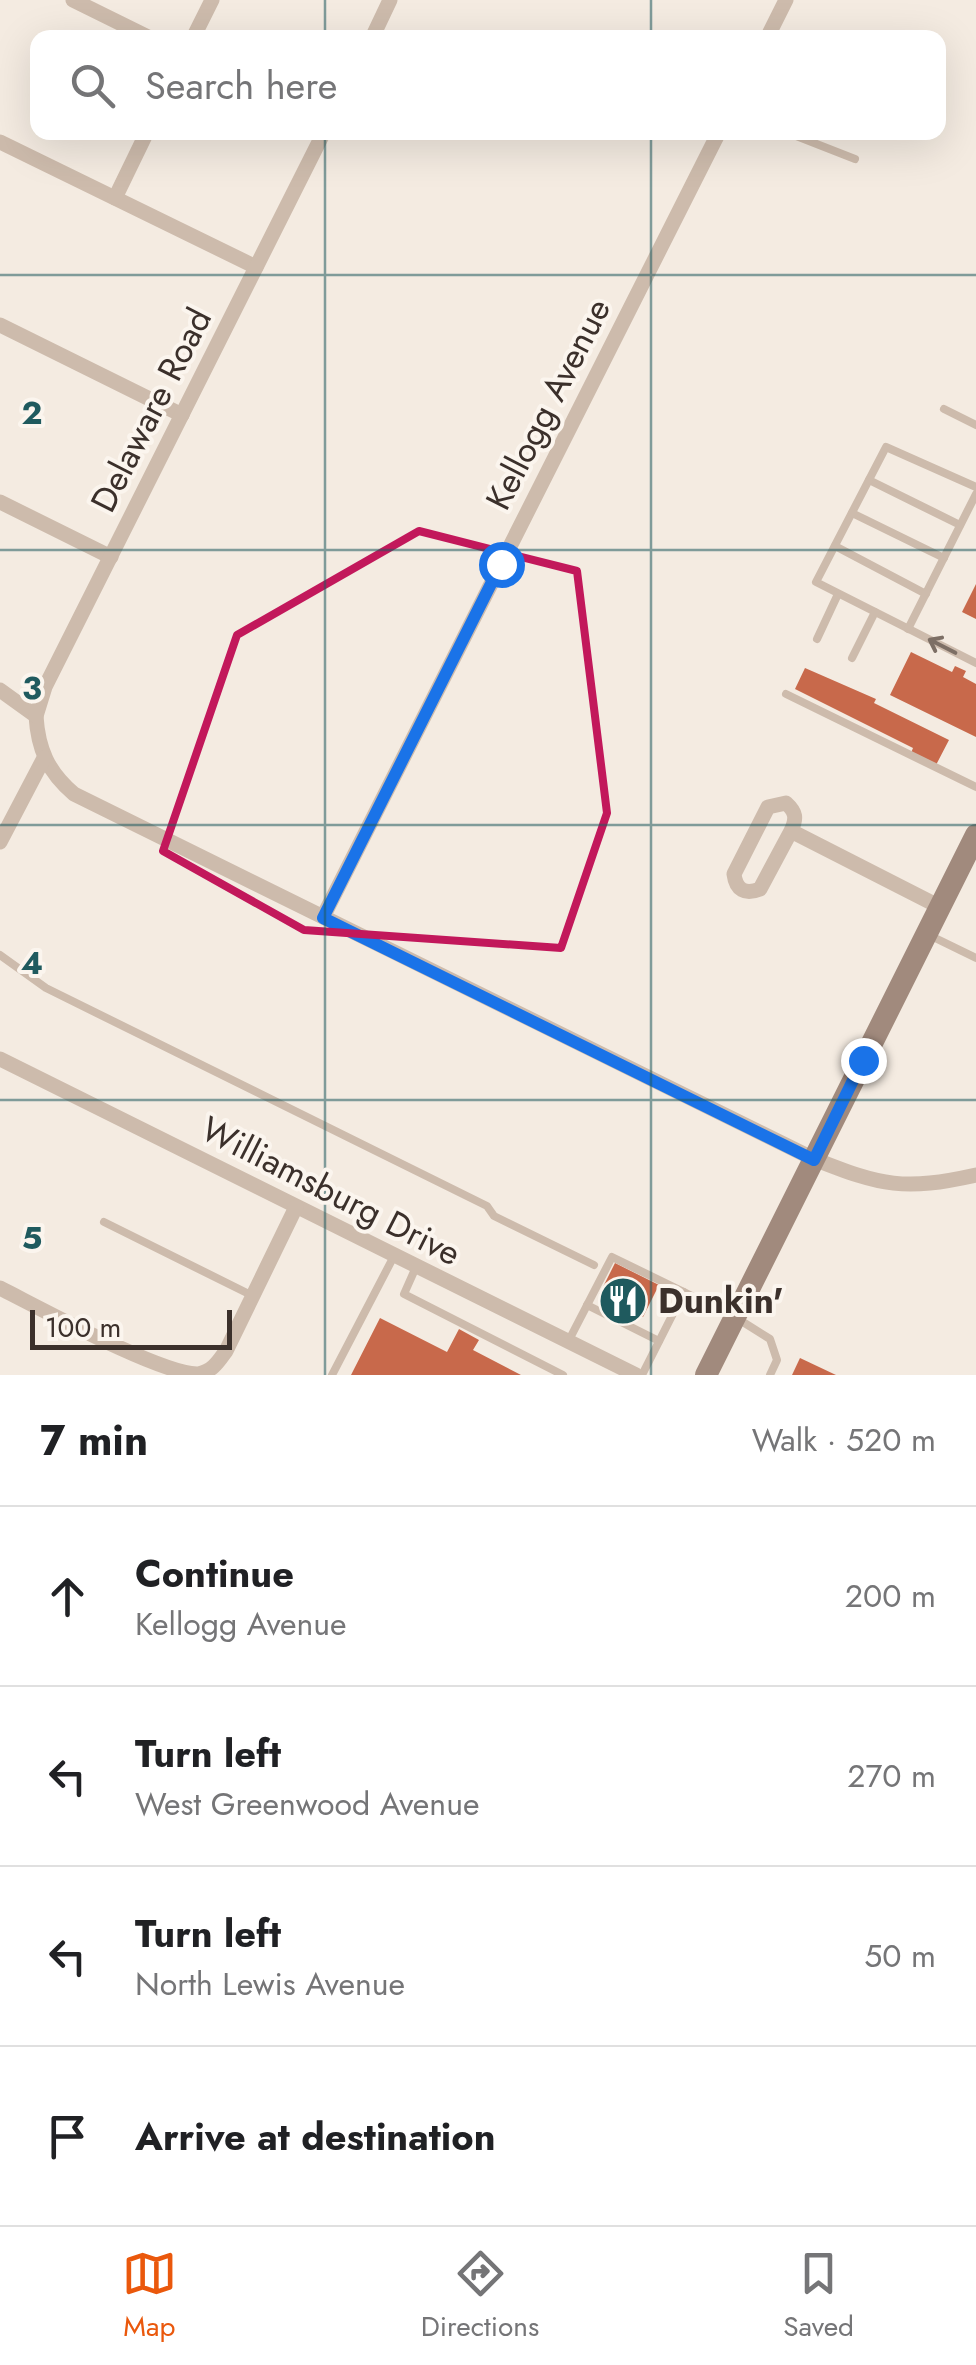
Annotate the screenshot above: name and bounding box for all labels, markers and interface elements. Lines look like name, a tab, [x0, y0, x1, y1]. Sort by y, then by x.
search box	[30, 30, 946, 140]
icon: search	[65, 58, 120, 113]
text: Search here	[145, 58, 337, 113]
street label: Kellogg Avenue	[473, 290, 623, 518]
street label: Delaware Road	[78, 299, 224, 521]
text: 2	[22, 390, 43, 436]
route start	[479, 542, 525, 588]
one-way arrow	[928, 636, 957, 655]
text: 3	[22, 665, 42, 711]
text: 4	[21, 940, 43, 986]
route end	[841, 1038, 887, 1084]
street label: Williamsburg Drive	[193, 1104, 469, 1278]
text: 5	[22, 1215, 42, 1261]
restaurant icon: Dunkin'	[597, 1275, 649, 1327]
place label: Dunkin'	[658, 1276, 784, 1326]
scale bar	[30, 1305, 232, 1350]
text: 100 m	[45, 1307, 121, 1348]
text: 7 min	[40, 1410, 148, 1471]
text: Walk · 520 m	[752, 1417, 936, 1463]
text: Continue	[135, 1546, 294, 1601]
icon: ahead	[40, 1569, 95, 1624]
text: 200 m	[845, 1573, 936, 1619]
text: Kellogg Avenue	[135, 1601, 347, 1647]
text: Turn left	[135, 1726, 281, 1781]
icon: left	[40, 1749, 95, 1804]
text: 270 m	[847, 1753, 936, 1799]
text: West Greenwood Avenue	[135, 1781, 479, 1827]
text: Turn left	[135, 1906, 281, 1961]
icon: left	[40, 1929, 95, 1984]
text: 50 m	[864, 1933, 936, 1979]
text: North Lewis Avenue	[135, 1961, 405, 2007]
icon: arrive	[40, 2109, 95, 2164]
text: Arrive at destination	[135, 2109, 496, 2164]
tab: Map	[122, 2246, 177, 2347]
tab: Directions	[421, 2246, 539, 2347]
tab: Saved	[783, 2246, 854, 2347]

